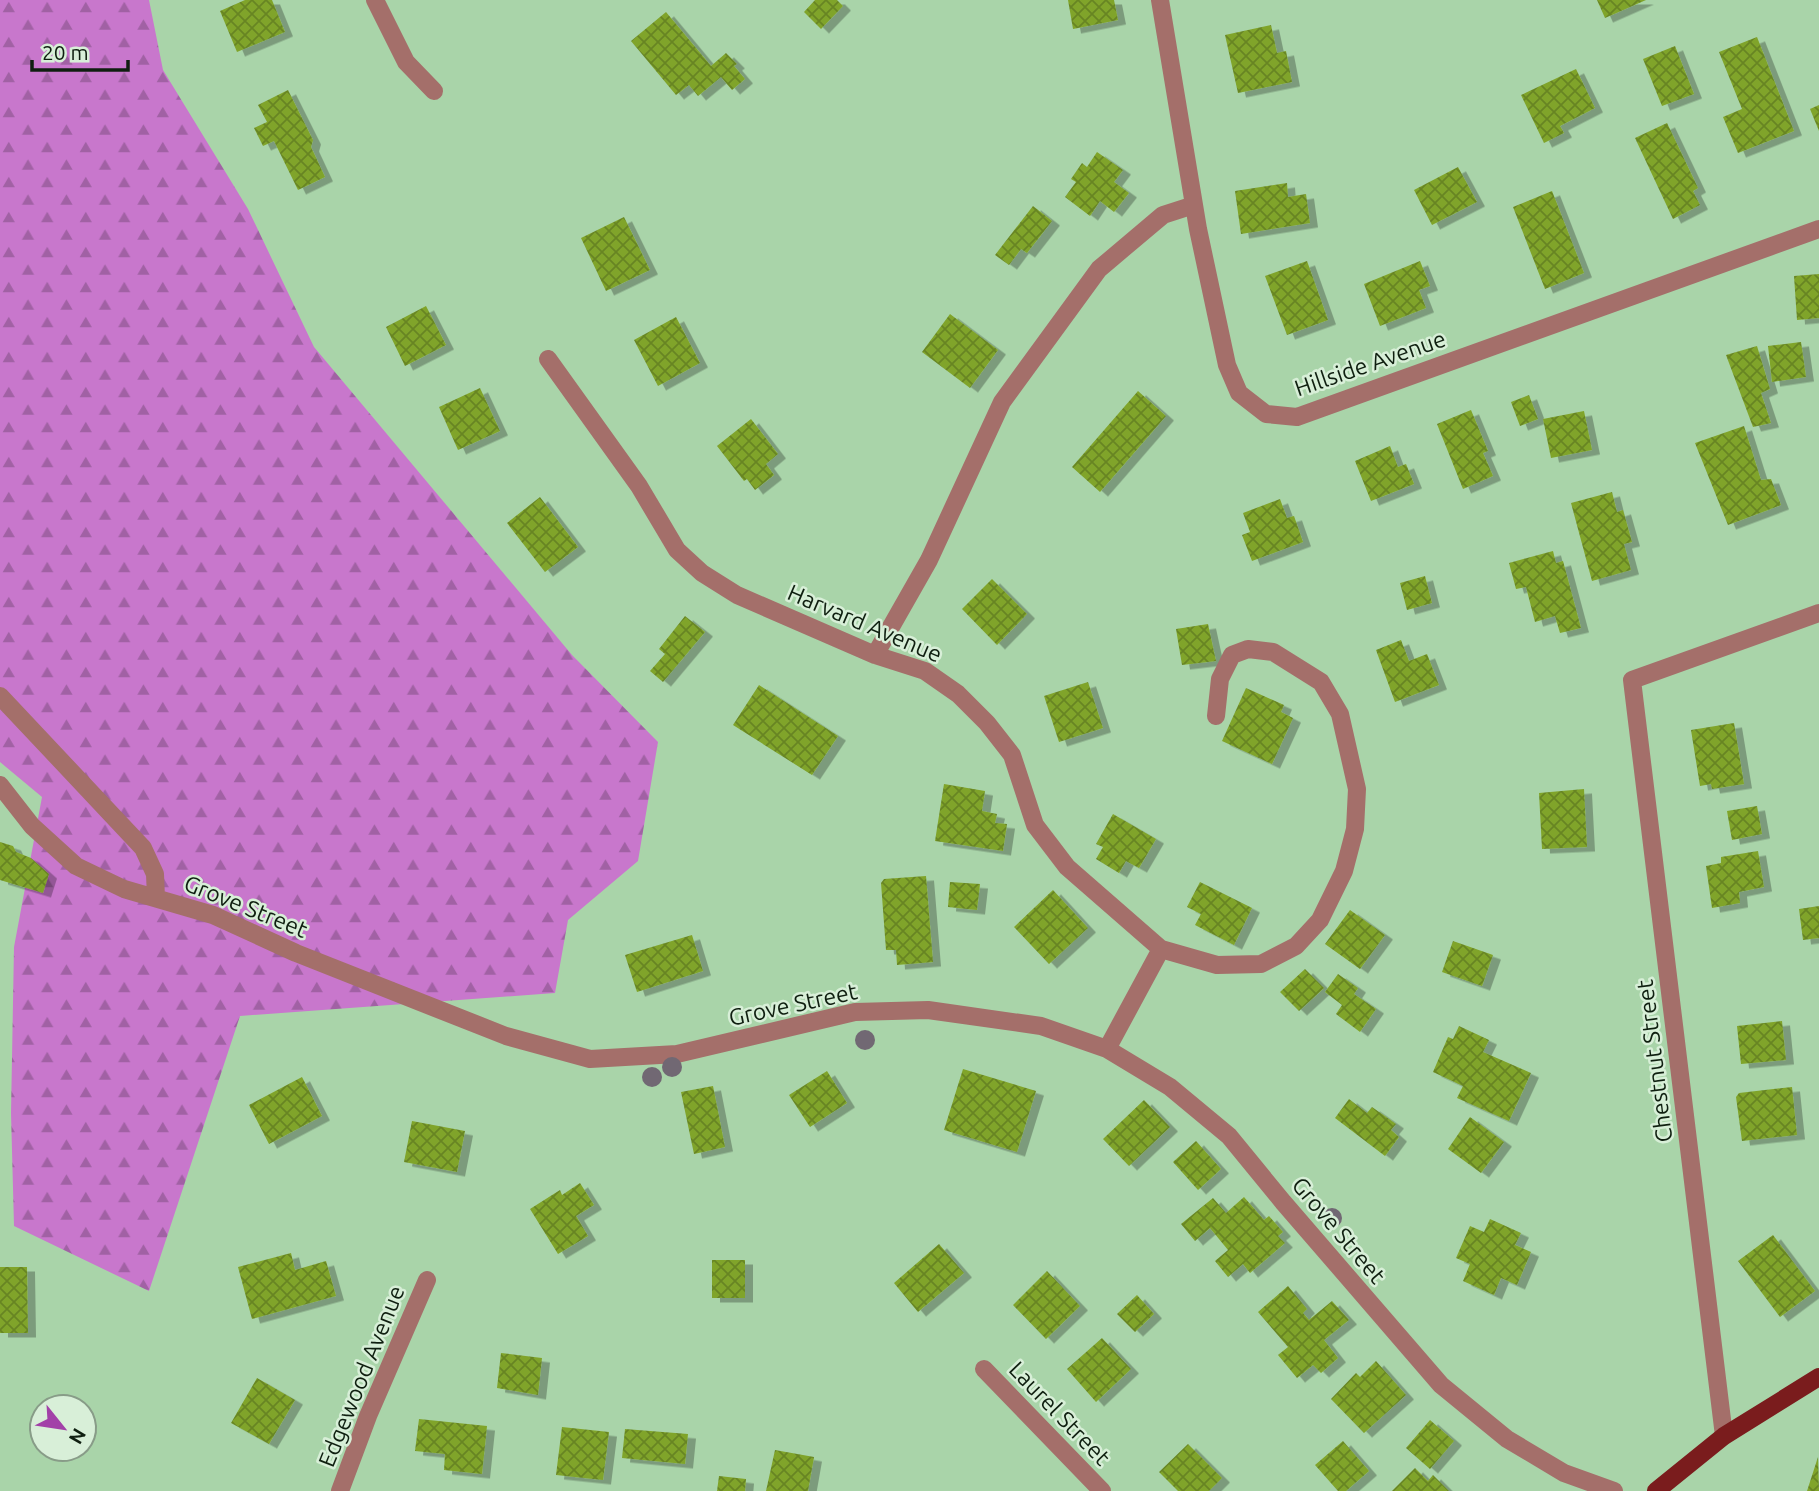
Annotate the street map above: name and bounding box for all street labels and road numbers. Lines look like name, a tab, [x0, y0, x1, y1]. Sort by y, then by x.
street label: Hillside Avenue	[1291, 325, 1449, 401]
street label: Harvard Avenue	[784, 579, 946, 667]
street label: Grove Street	[181, 870, 311, 942]
street label: Grove Street	[726, 978, 860, 1030]
street label: Chestnut Street	[1632, 978, 1676, 1144]
street label: Grove Street	[1287, 1172, 1391, 1288]
street label: Edgewood Avenue	[313, 1282, 409, 1470]
street label: Laurel Street	[1005, 1356, 1115, 1470]

